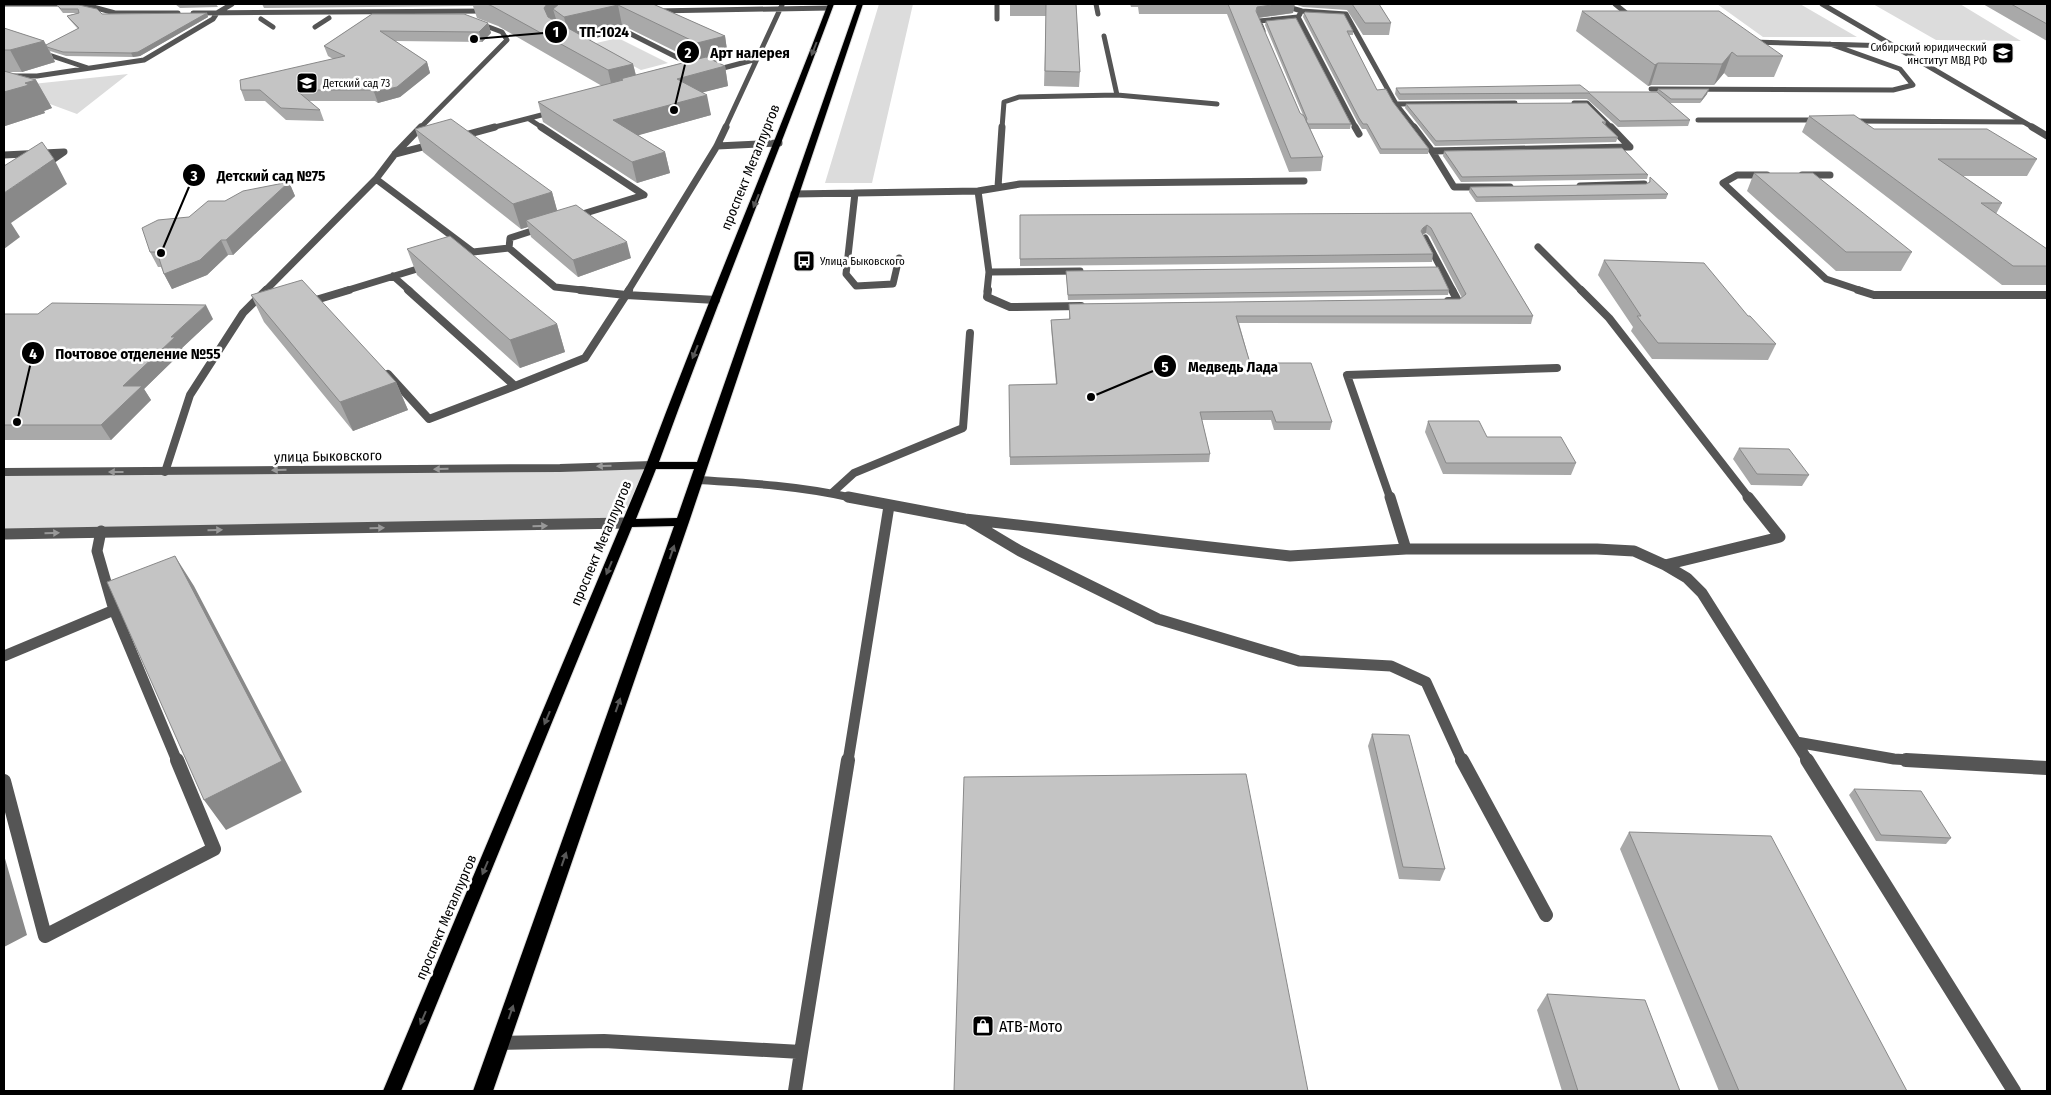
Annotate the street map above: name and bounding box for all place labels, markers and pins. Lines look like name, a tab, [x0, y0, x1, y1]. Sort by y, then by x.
callout: ТП-1024	[544, 17, 638, 47]
callout: Арт налерея	[675, 37, 800, 67]
place label: Сибирский юридический институт МВД РФ	[1870, 41, 1987, 67]
school or university icon: Сибирский юридический институт МВД РФ	[1991, 41, 2015, 65]
school or university icon: Детский сад 73	[295, 71, 319, 95]
place label: Детский сад 73	[322, 77, 390, 90]
callout: Детский сад №75	[181, 160, 335, 190]
bus stop icon: Улица Быковского	[792, 249, 816, 273]
place label: Улица Быковского	[819, 255, 905, 268]
callout: Почтовое отделение №55	[21, 338, 231, 368]
callout: Медведь Лада	[1153, 351, 1288, 381]
shop icon: АТВ-Мото	[971, 1014, 995, 1038]
place label: АТВ-Мото	[999, 1017, 1063, 1036]

